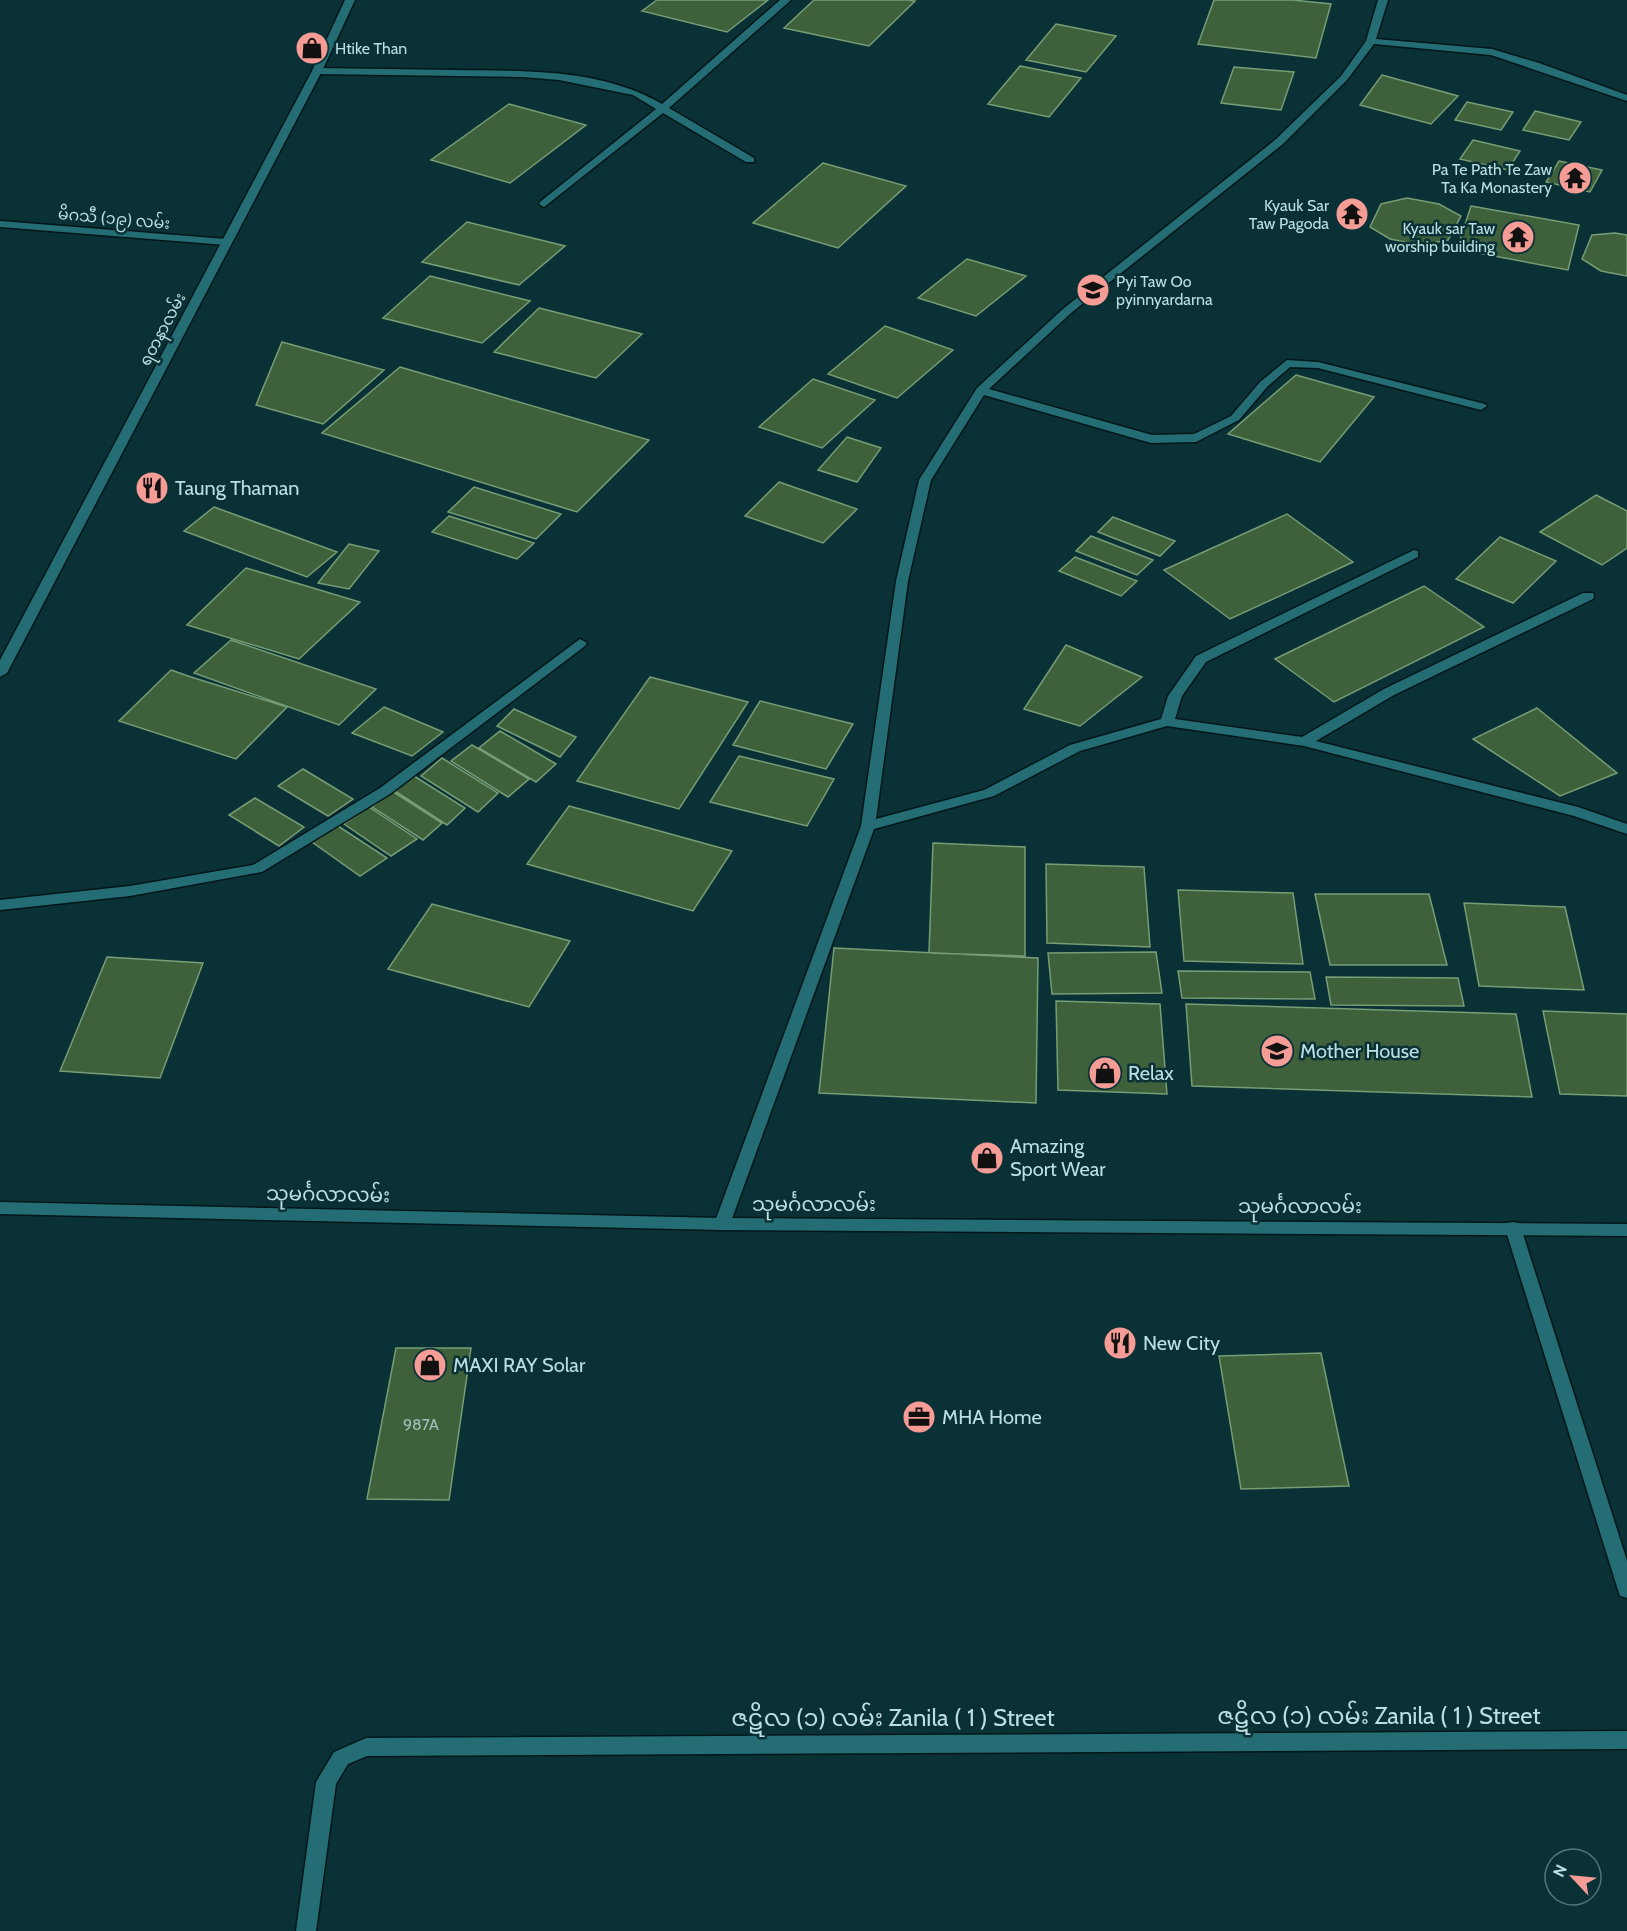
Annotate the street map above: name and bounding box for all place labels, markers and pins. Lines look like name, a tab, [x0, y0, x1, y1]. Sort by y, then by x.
shop icon: Htike Than	[294, 30, 330, 66]
place label: Htike Than	[335, 39, 407, 58]
place label: Pa Te Path Te Zaw Ta Ka Monastery	[1432, 160, 1552, 197]
temple icon: Pa Te Path Te Zaw Ta Ka Monastery	[1557, 160, 1593, 196]
place label: Kyauk Sar Taw Pagoda	[1249, 196, 1330, 233]
temple icon: Kyauk Sar Taw Pagoda	[1334, 196, 1370, 232]
place label: Kyauk sar Taw worship building	[1385, 219, 1496, 256]
temple icon: Kyauk sar Taw worship building	[1500, 219, 1536, 255]
school or university icon: Pyi Taw Oo pyinnyardarna	[1075, 272, 1111, 308]
place label: Pyi Taw Oo pyinnyardarna	[1116, 272, 1213, 309]
restaurant icon: Taung Thaman	[134, 470, 170, 506]
place label: Taung Thaman	[175, 476, 299, 500]
school or university icon: Mother House	[1259, 1033, 1295, 1069]
place label: Mother House	[1300, 1039, 1419, 1063]
shop icon: Relax	[1087, 1055, 1123, 1091]
place label: Relax	[1128, 1061, 1174, 1085]
place label: Amazing Sport Wear	[1010, 1134, 1106, 1181]
shop icon: Amazing Sport Wear	[969, 1140, 1005, 1176]
restaurant icon: New City	[1102, 1325, 1138, 1361]
place label: New City	[1143, 1331, 1220, 1355]
shop icon: MAXI RAY Solar	[412, 1347, 448, 1383]
place label: MAXI RAY Solar	[453, 1353, 586, 1377]
office icon: MHA Home	[901, 1399, 937, 1435]
place label: MHA Home	[942, 1405, 1042, 1429]

